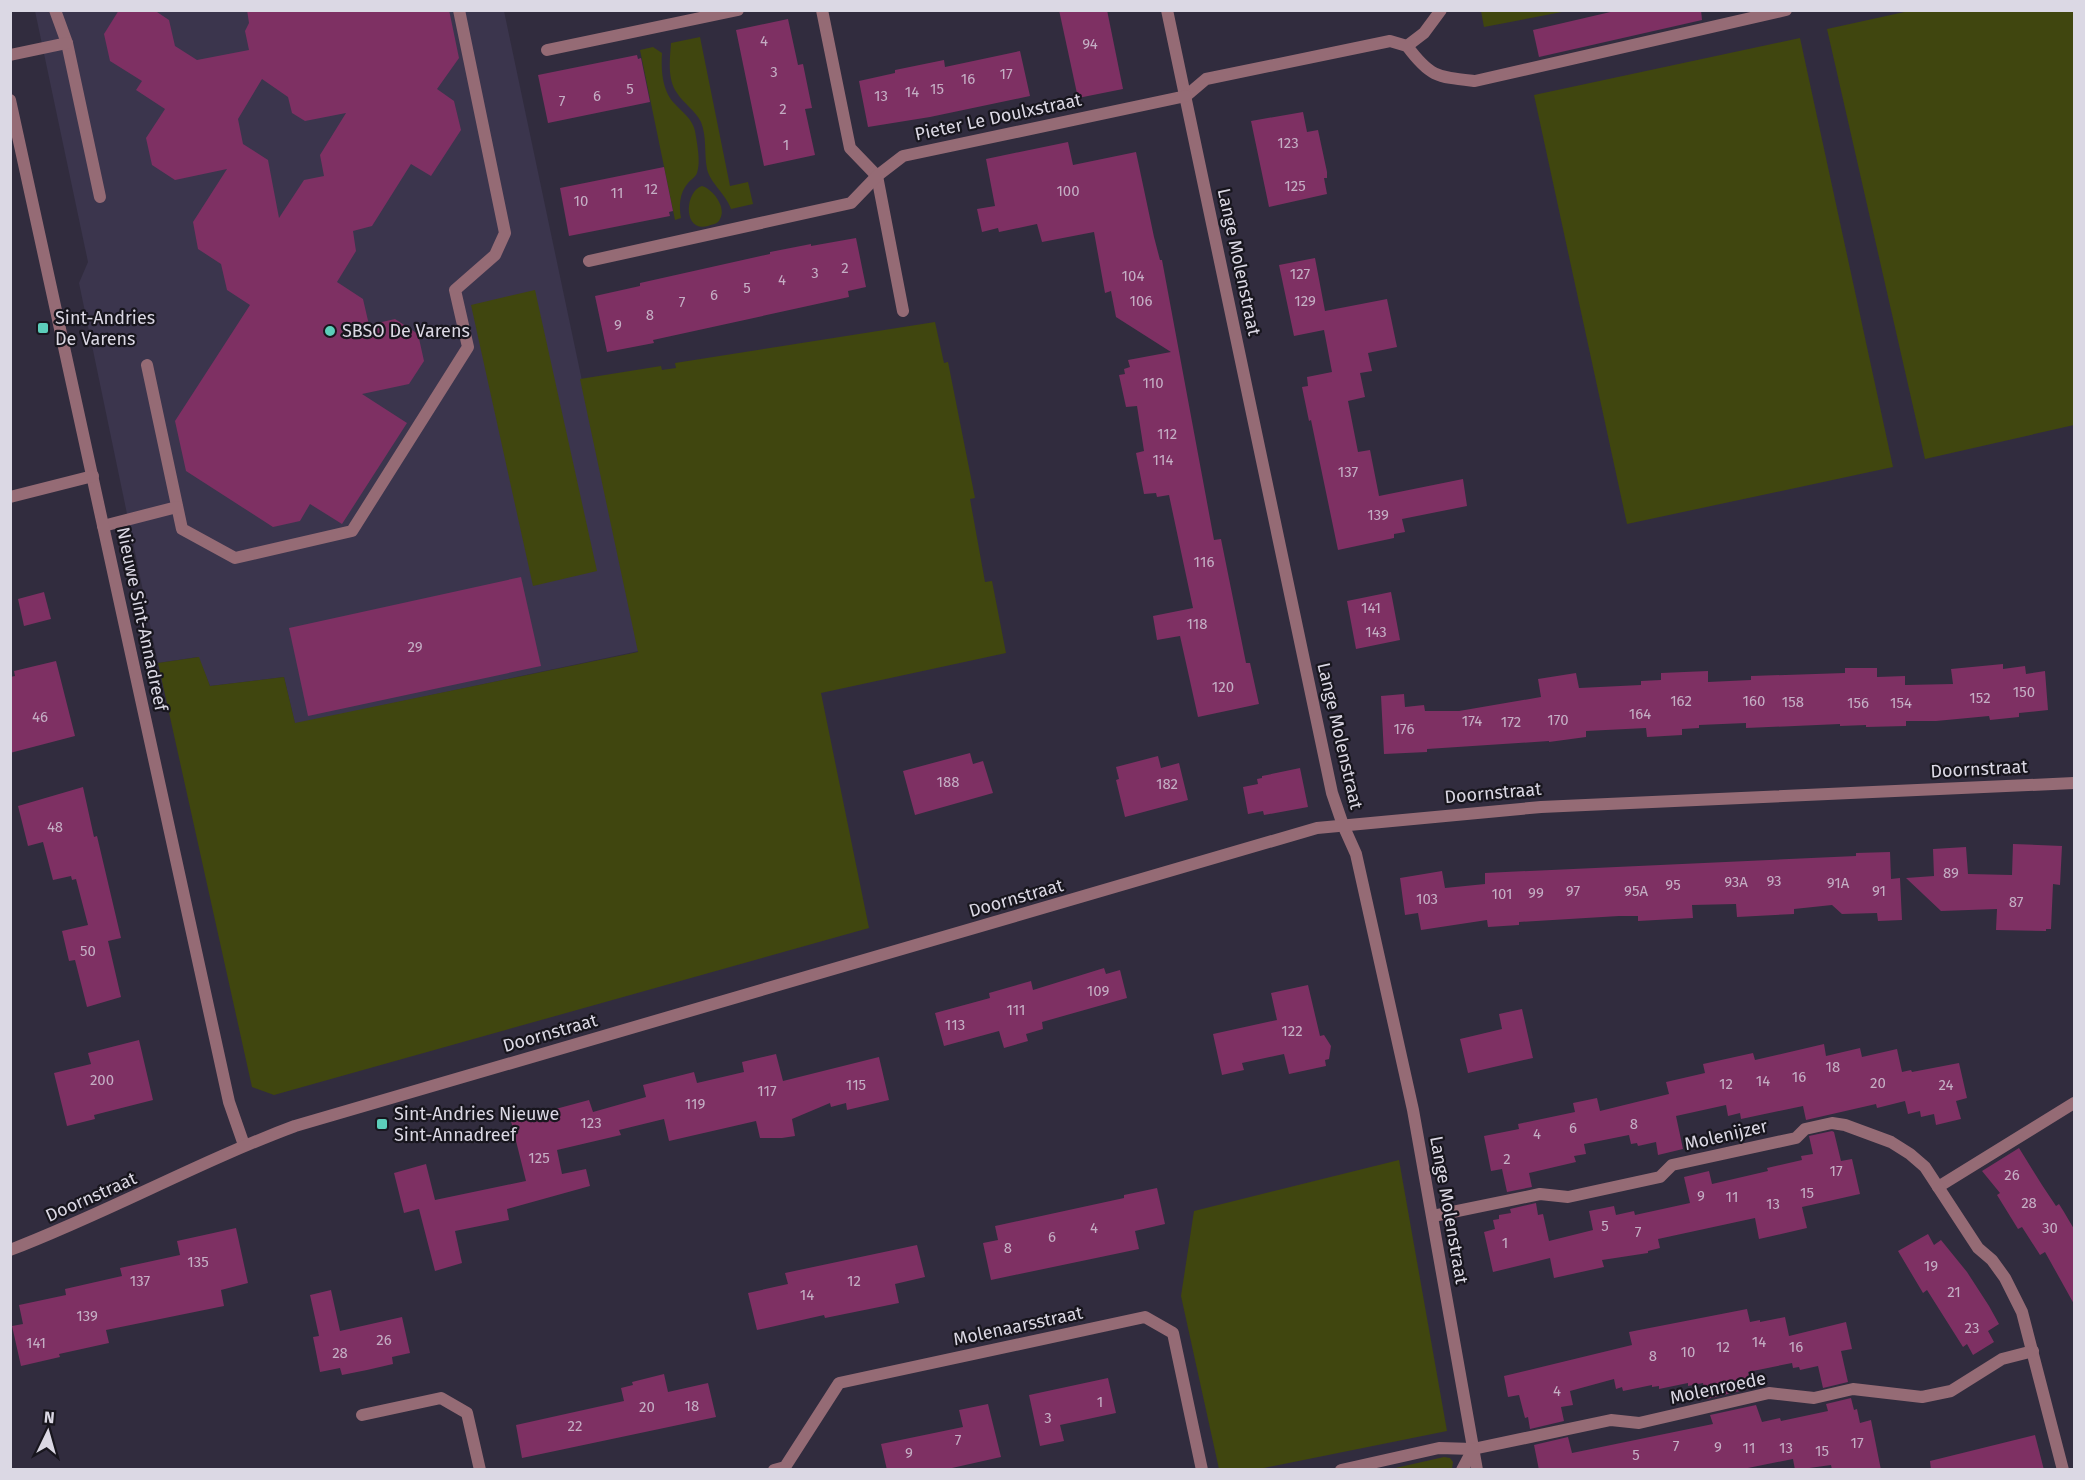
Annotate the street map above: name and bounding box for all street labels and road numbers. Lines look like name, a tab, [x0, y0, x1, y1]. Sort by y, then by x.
street label: Pieter Le Doulxstraat	[913, 88, 1084, 145]
street label: Lange Molenstraat	[1213, 186, 1265, 338]
street label: Nieuwe Sint-Annadreef	[112, 525, 173, 715]
street label: Lange Molenstraat	[1312, 660, 1368, 812]
street label: Doornstraat	[1930, 755, 2029, 783]
street label: Doornstraat	[1444, 778, 1543, 808]
street label: Doornstraat	[966, 874, 1066, 922]
street label: Doornstraat	[500, 1009, 600, 1057]
street label: Molenijzer	[1682, 1115, 1770, 1155]
street label: Lange Molenstraat	[1425, 1134, 1473, 1286]
street label: Doornstraat	[42, 1167, 140, 1227]
street label: Molenaarsstraat	[951, 1301, 1085, 1350]
street label: Molenroede	[1668, 1367, 1768, 1409]

